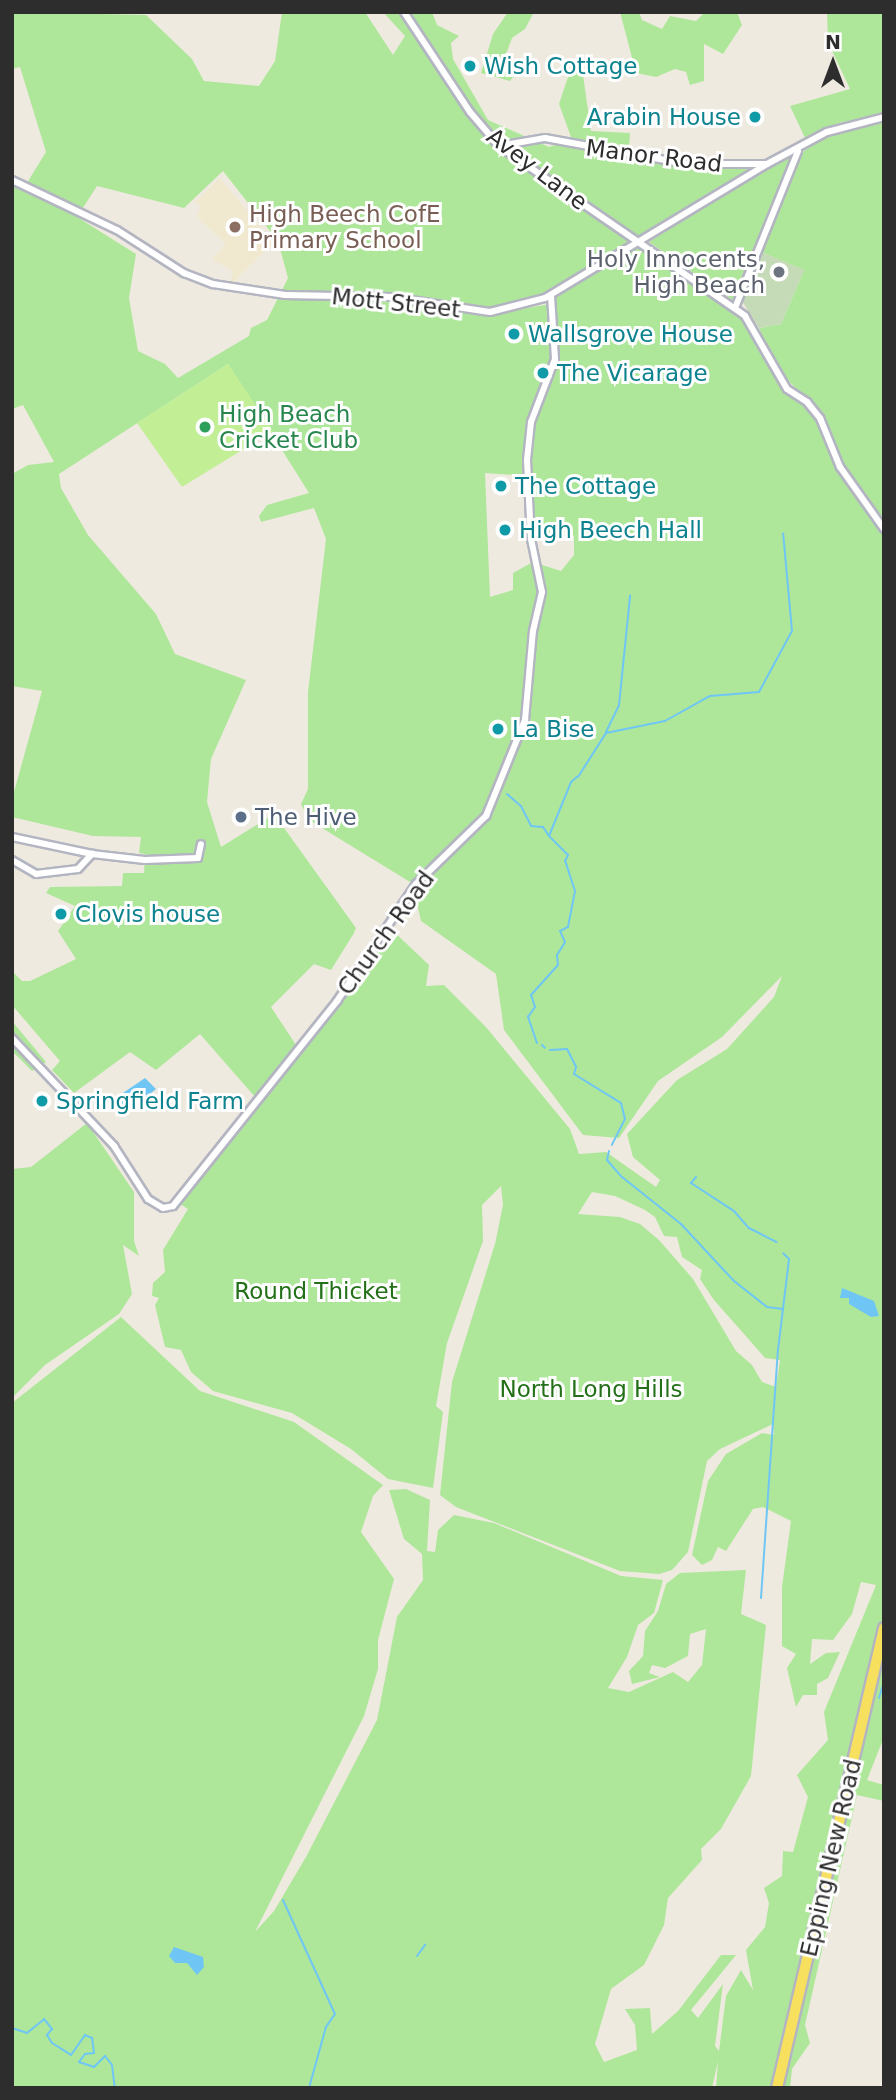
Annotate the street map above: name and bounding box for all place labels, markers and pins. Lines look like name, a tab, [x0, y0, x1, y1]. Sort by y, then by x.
place label: Wish Cottage	[484, 52, 638, 80]
marker: Wish Cottage	[462, 58, 478, 74]
place label: Arabin House	[587, 103, 741, 131]
marker: Arabin House	[747, 109, 763, 125]
place label: High Beech CofE Primary School	[249, 200, 441, 254]
marker: High Beech CofE Primary School	[227, 219, 243, 235]
place label: Holy Innocents, High Beach	[587, 245, 765, 299]
marker: Holy Innocents, High Beach	[771, 264, 787, 280]
place label: Wallsgrove House	[528, 320, 733, 348]
marker: Wallsgrove House	[506, 326, 522, 342]
place label: The Vicarage	[557, 359, 708, 387]
marker: The Vicarage	[535, 365, 551, 381]
place label: High Beach Cricket Club	[219, 400, 358, 454]
marker: High Beach Cricket Club	[197, 419, 213, 435]
place label: The Cottage	[515, 472, 656, 500]
marker: The Cottage	[493, 478, 509, 494]
place label: High Beech Hall	[519, 516, 702, 544]
marker: High Beech Hall	[497, 522, 513, 538]
place label: La Bise	[512, 715, 595, 743]
marker: La Bise	[490, 721, 506, 737]
place label: The Hive	[255, 803, 357, 831]
marker: The Hive	[233, 809, 249, 825]
place label: Clovis house	[75, 900, 220, 928]
marker: Clovis house	[53, 906, 69, 922]
place label: Springfield Farm	[56, 1087, 244, 1115]
marker: Springfield Farm	[34, 1093, 50, 1109]

